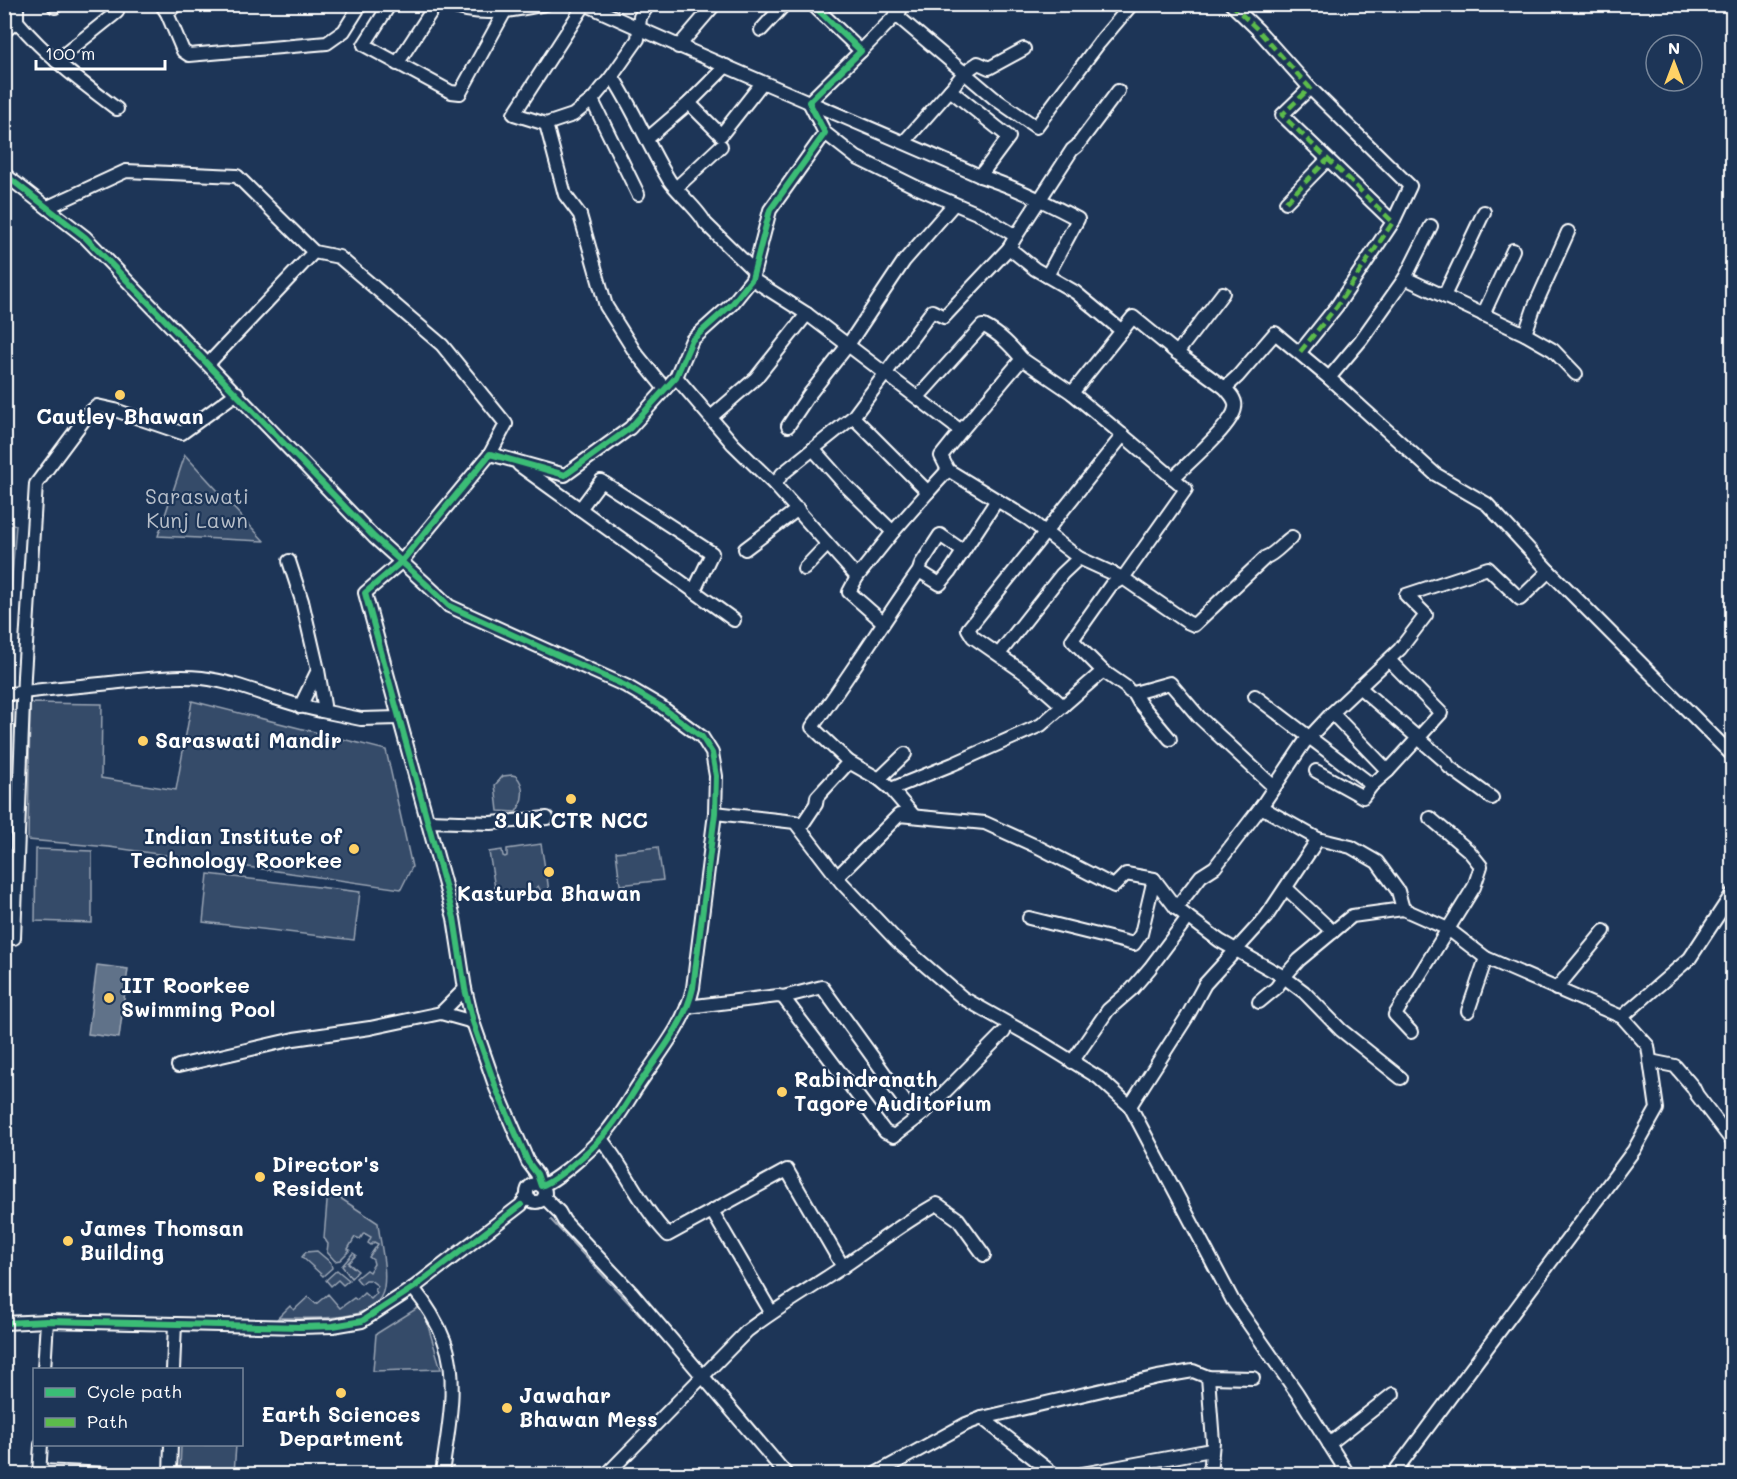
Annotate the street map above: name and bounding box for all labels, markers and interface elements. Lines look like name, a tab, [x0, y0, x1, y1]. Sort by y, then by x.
scale bar	[36, 33, 165, 71]
north arrow	[1644, 33, 1704, 93]
text: N	[1668, 37, 1680, 58]
text: 100 m	[45, 41, 95, 65]
marker: Cautley Bhawan	[113, 388, 127, 402]
place label: Cautley Bhawan	[36, 402, 204, 430]
park label: Saraswati Kunj Lawn	[145, 482, 249, 533]
place label: Saraswati Mandir	[155, 726, 342, 753]
marker: Saraswati Mandir	[136, 734, 150, 748]
marker: 3 UK CTR NCC	[564, 792, 578, 806]
place label: 3 UK CTR NCC	[494, 806, 648, 833]
place label: Indian Institute of Technology Roorkee	[130, 822, 343, 874]
marker: Indian Institute of Technology Roorkee	[347, 842, 361, 856]
marker: Kasturba Bhawan	[542, 865, 556, 879]
place label: Kasturba Bhawan	[457, 879, 641, 906]
place label: IIT Roorkee Swimming Pool	[121, 971, 276, 1022]
marker: IIT Roorkee Swimming Pool	[102, 991, 116, 1005]
place label: Rabindranath Tagore Auditorium	[794, 1065, 991, 1116]
marker: Rabindranath Tagore Auditorium	[775, 1085, 789, 1099]
place label: Director's Resident	[272, 1150, 379, 1201]
marker: Director's Resident	[253, 1170, 267, 1184]
place label: James Thomsan Building	[80, 1214, 244, 1265]
marker: James Thomsan Building	[61, 1234, 75, 1248]
legend	[33, 1368, 243, 1446]
text: Cycle path	[87, 1379, 182, 1403]
place label: Jawahar Bhawan Mess	[519, 1381, 658, 1432]
marker: Earth Sciences Department	[334, 1386, 348, 1400]
place label: Earth Sciences Department	[261, 1400, 421, 1451]
marker: Jawahar Bhawan Mess	[500, 1401, 514, 1415]
text: Path	[87, 1409, 127, 1433]

